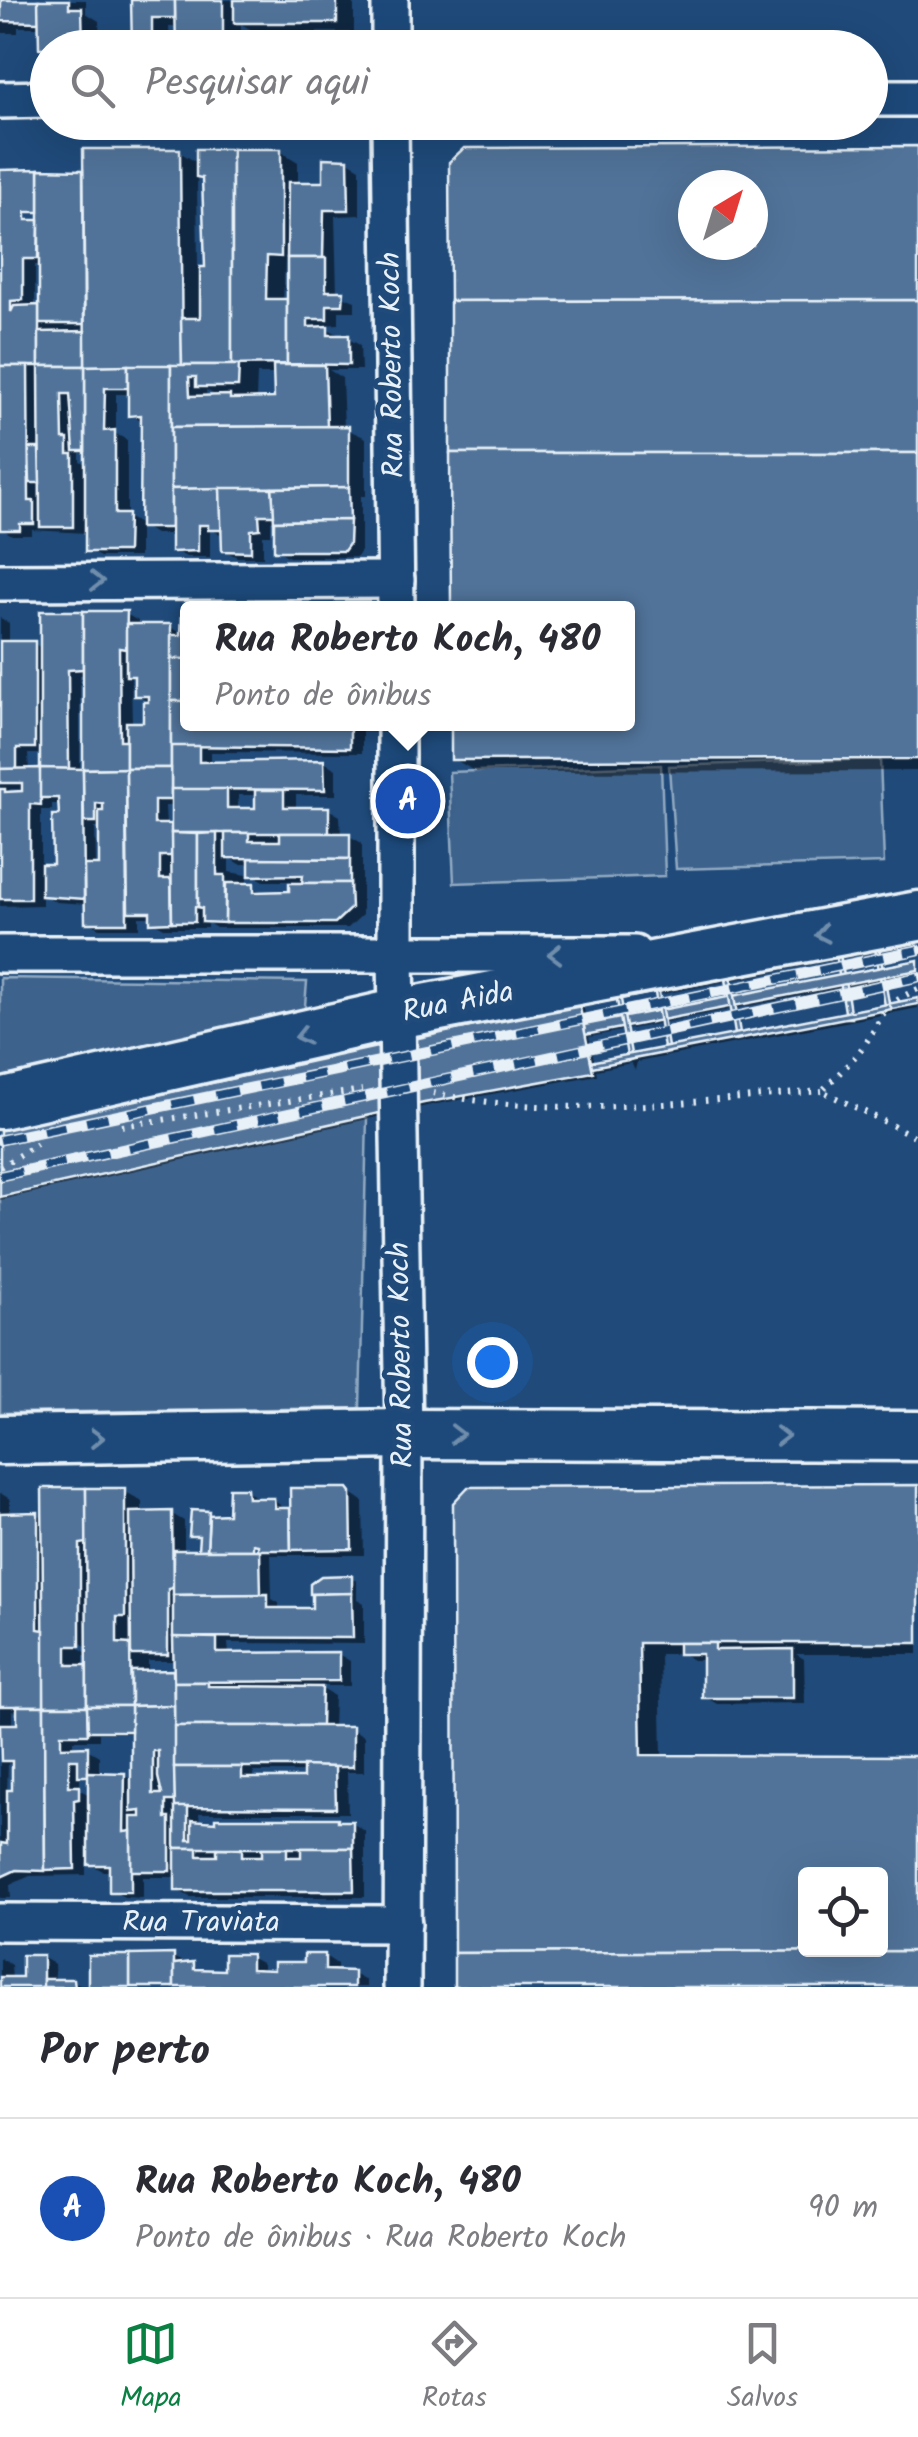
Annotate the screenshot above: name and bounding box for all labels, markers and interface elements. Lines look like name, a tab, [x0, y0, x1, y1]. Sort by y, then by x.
search box	[30, 30, 888, 140]
text: Pesquisar aqui	[145, 55, 369, 115]
icon: search	[65, 58, 120, 113]
north arrow	[678, 170, 768, 260]
street label: Rua Roberto Koch	[367, 251, 419, 479]
one-way arrow	[90, 570, 106, 592]
popup	[180, 601, 635, 731]
text: Rua Roberto Koch, 480	[215, 611, 600, 671]
text: Ponto de ônibus	[215, 671, 431, 722]
pin: A	[376, 764, 440, 838]
one-way arrow	[814, 923, 830, 944]
one-way arrow	[546, 944, 562, 965]
street label: Rua Aida	[398, 969, 518, 1037]
one-way arrow	[293, 1024, 310, 1045]
street label: Rua Roberto Koch	[376, 1241, 428, 1469]
your location	[467, 1337, 518, 1388]
one-way arrow	[450, 1423, 466, 1445]
one-way arrow	[775, 1425, 791, 1446]
one-way arrow	[90, 1428, 106, 1449]
map controls	[798, 1867, 888, 1957]
button: locate	[798, 1867, 888, 1957]
street label: Rua Traviata	[122, 1899, 280, 1947]
text: Por perto	[40, 2019, 210, 2086]
text: Rua Roberto Koch, 480	[135, 2153, 521, 2213]
text: A	[62, 2183, 83, 2234]
text: 90 m	[808, 2183, 878, 2234]
text: Ponto de ônibus · Rua Roberto Koch	[135, 2213, 626, 2264]
tab: Mapa	[120, 2316, 182, 2421]
tab: Rotas	[422, 2316, 487, 2421]
tab: Salvos	[727, 2316, 798, 2421]

